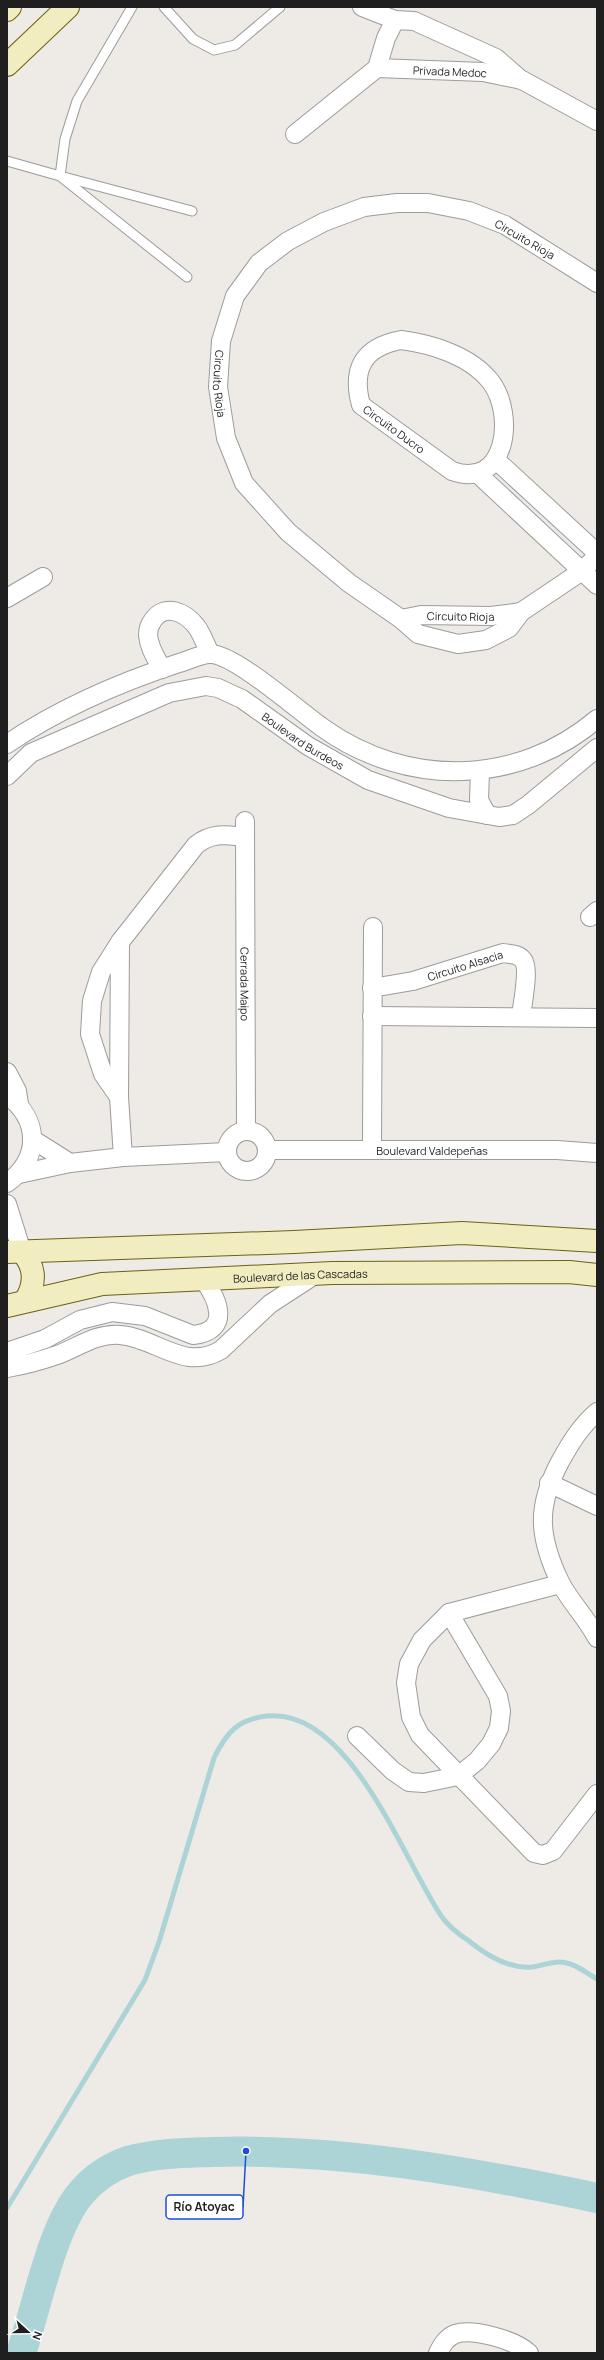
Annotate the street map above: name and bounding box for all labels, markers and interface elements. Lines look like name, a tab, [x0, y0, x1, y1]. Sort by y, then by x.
street label: Privada Medoc	[413, 62, 488, 80]
street label: Circuito Rioja	[492, 216, 558, 262]
street label: Circuito Rioja	[210, 350, 230, 418]
street label: Circuito Ducro	[360, 402, 428, 457]
street label: Circuito Rioja	[427, 608, 495, 624]
street label: Boulevard Burdeos	[259, 708, 347, 773]
street label: Circuito Alsacia	[425, 946, 505, 984]
street label: Cerrada Maipo	[238, 947, 253, 1022]
street label: Boulevard Valdepeñas	[376, 1143, 488, 1158]
street label: Boulevard de las Cascadas	[233, 1265, 368, 1285]
callout: Río Atoyac	[166, 2195, 243, 2219]
text: Río Atoyac	[173, 2198, 235, 2215]
north arrow	[8, 2312, 48, 2352]
text: N	[29, 2329, 46, 2342]

